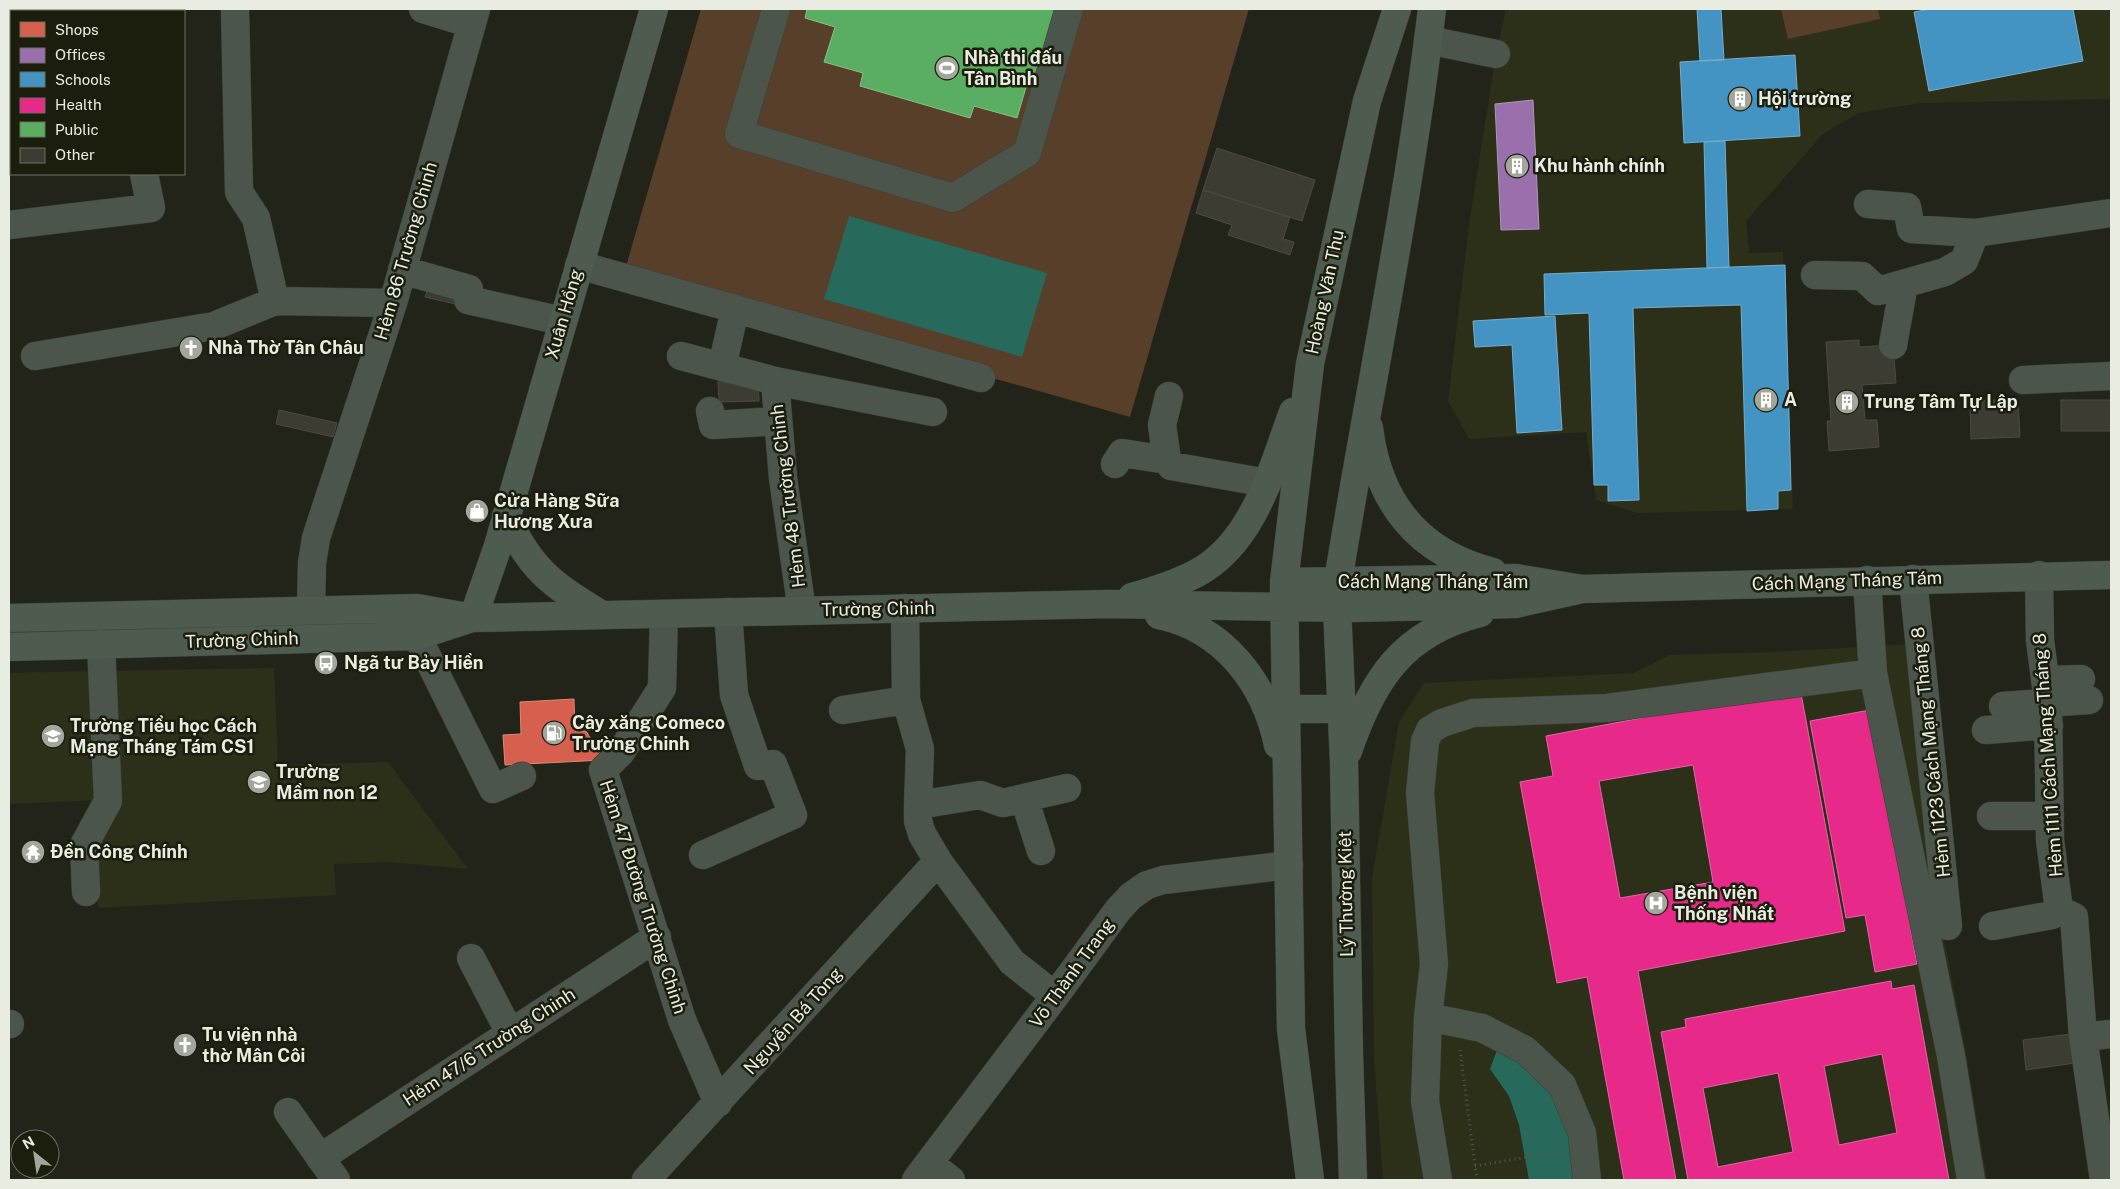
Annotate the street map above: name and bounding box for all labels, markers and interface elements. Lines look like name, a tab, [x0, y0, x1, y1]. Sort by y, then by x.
legend	[10, 10, 185, 175]
text: Shops	[55, 21, 99, 38]
text: Offices	[55, 46, 105, 63]
place label: Nhà thi đấu Tân Bình	[964, 47, 1062, 89]
sports icon: Nhà thi đấu Tân Bình	[934, 55, 960, 81]
text: Schools	[55, 71, 111, 88]
building icon: Hội trường	[1727, 86, 1753, 112]
place label: Hội trường	[1758, 88, 1851, 109]
text: Health	[55, 96, 102, 113]
text: Public	[55, 121, 99, 138]
text: Other	[55, 146, 95, 163]
building icon: Khu hành chính	[1504, 153, 1530, 179]
place label: Khu hành chính	[1534, 155, 1665, 176]
street label: Hẻm 86 Trường Chinh	[370, 159, 441, 342]
street label: Hoàng Văn Thụ	[1301, 228, 1348, 356]
street label: Xuân Hồng	[541, 266, 586, 361]
church icon: Nhà Thờ Tân Châu	[178, 335, 204, 361]
place label: Nhà Thờ Tân Châu	[208, 337, 364, 358]
building icon: A	[1753, 387, 1779, 413]
place label: A	[1784, 389, 1797, 410]
building icon: Trung Tâm Tự Lập	[1834, 389, 1860, 415]
place label: Trung Tâm Tự Lập	[1864, 391, 2018, 412]
street label: Hẻm 48 Trường Chinh	[766, 403, 809, 589]
place label: Cửa Hàng Sữa Hương Xưa	[494, 490, 619, 532]
shop icon: Cửa Hàng Sữa Hương Xưa	[464, 498, 490, 524]
street label: Cách Mạng Tháng Tám	[1751, 567, 1943, 594]
street label: Cách Mạng Tháng Tám	[1338, 571, 1528, 592]
street label: Trường Chinh	[821, 597, 935, 620]
street label: Hẻm 1123 Cách Mạng Tháng 8	[1907, 626, 1954, 878]
street label: Trường Chinh	[185, 627, 299, 652]
street label: Hẻm 1111 Cách Mạng Tháng 8	[2028, 632, 2067, 878]
bus stop icon: Ngã tư Bảy Hiền	[313, 650, 339, 676]
place label: Ngã tư Bảy Hiền	[344, 652, 484, 673]
place label: Cây xăng Comeco Trường Chinh	[572, 712, 725, 754]
place label: Trường Tiểu học Cách Mạng Tháng Tám CS1	[70, 715, 257, 757]
fuel station icon: Cây xăng Comeco Trường Chinh	[541, 720, 567, 746]
school or university icon: Trường Tiểu học Cách Mạng Tháng Tám CS1	[40, 723, 66, 749]
place label: Trường Mầm non 12	[276, 761, 378, 803]
school or university icon: Trường Mầm non 12	[246, 769, 272, 795]
street label: Hẻm 47 Đường Trường Chinh	[596, 777, 691, 1016]
street label: Lý Thường Kiệt	[1334, 831, 1357, 957]
temple icon: Đền Công Chính	[20, 839, 46, 865]
place label: Đền Công Chính	[50, 841, 188, 862]
place label: Bệnh viện Thống Nhất	[1674, 882, 1774, 924]
hospital icon: Bệnh viện Thống Nhất	[1643, 890, 1669, 916]
street label: Võ Thành Trang	[1025, 914, 1118, 1032]
street label: Nguyễn Bá Tòng	[739, 963, 846, 1079]
street label: Hẻm 47/6 Trường Chinh	[399, 983, 579, 1110]
place label: Tu viện nhà thờ Mân Côi	[202, 1024, 305, 1066]
church icon: Tu viện nhà thờ Mân Côi	[172, 1032, 198, 1058]
north arrow	[10, 1129, 60, 1179]
text: N	[20, 1133, 37, 1152]

